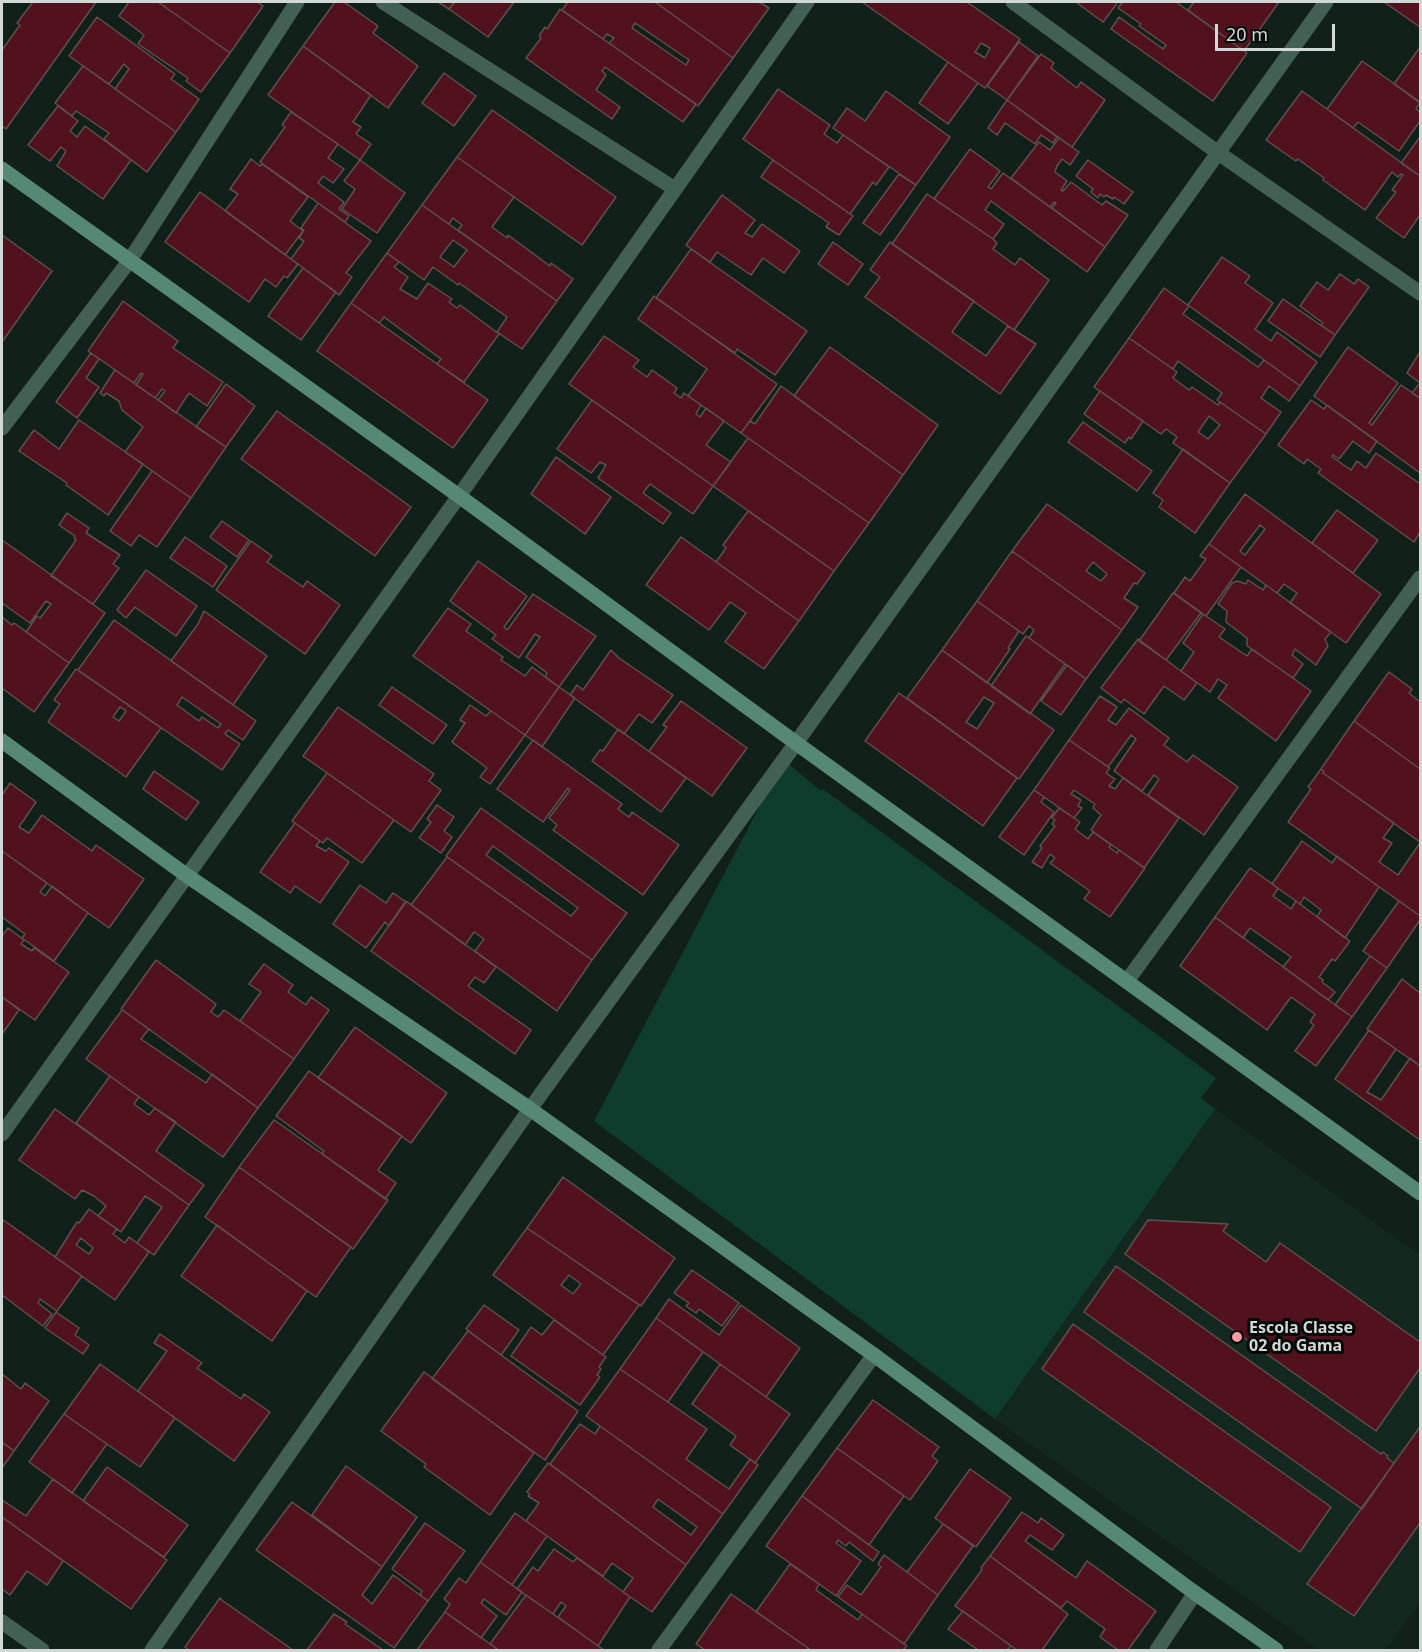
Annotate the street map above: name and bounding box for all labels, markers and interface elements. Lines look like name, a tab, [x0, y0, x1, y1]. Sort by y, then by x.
scale bar	[1218, 12, 1338, 50]
text: 20 m	[1226, 22, 1268, 46]
place label: Escola Classe 02 do Gama	[1249, 1318, 1353, 1356]
marker: Escola Classe 02 do Gama	[1230, 1330, 1244, 1344]

